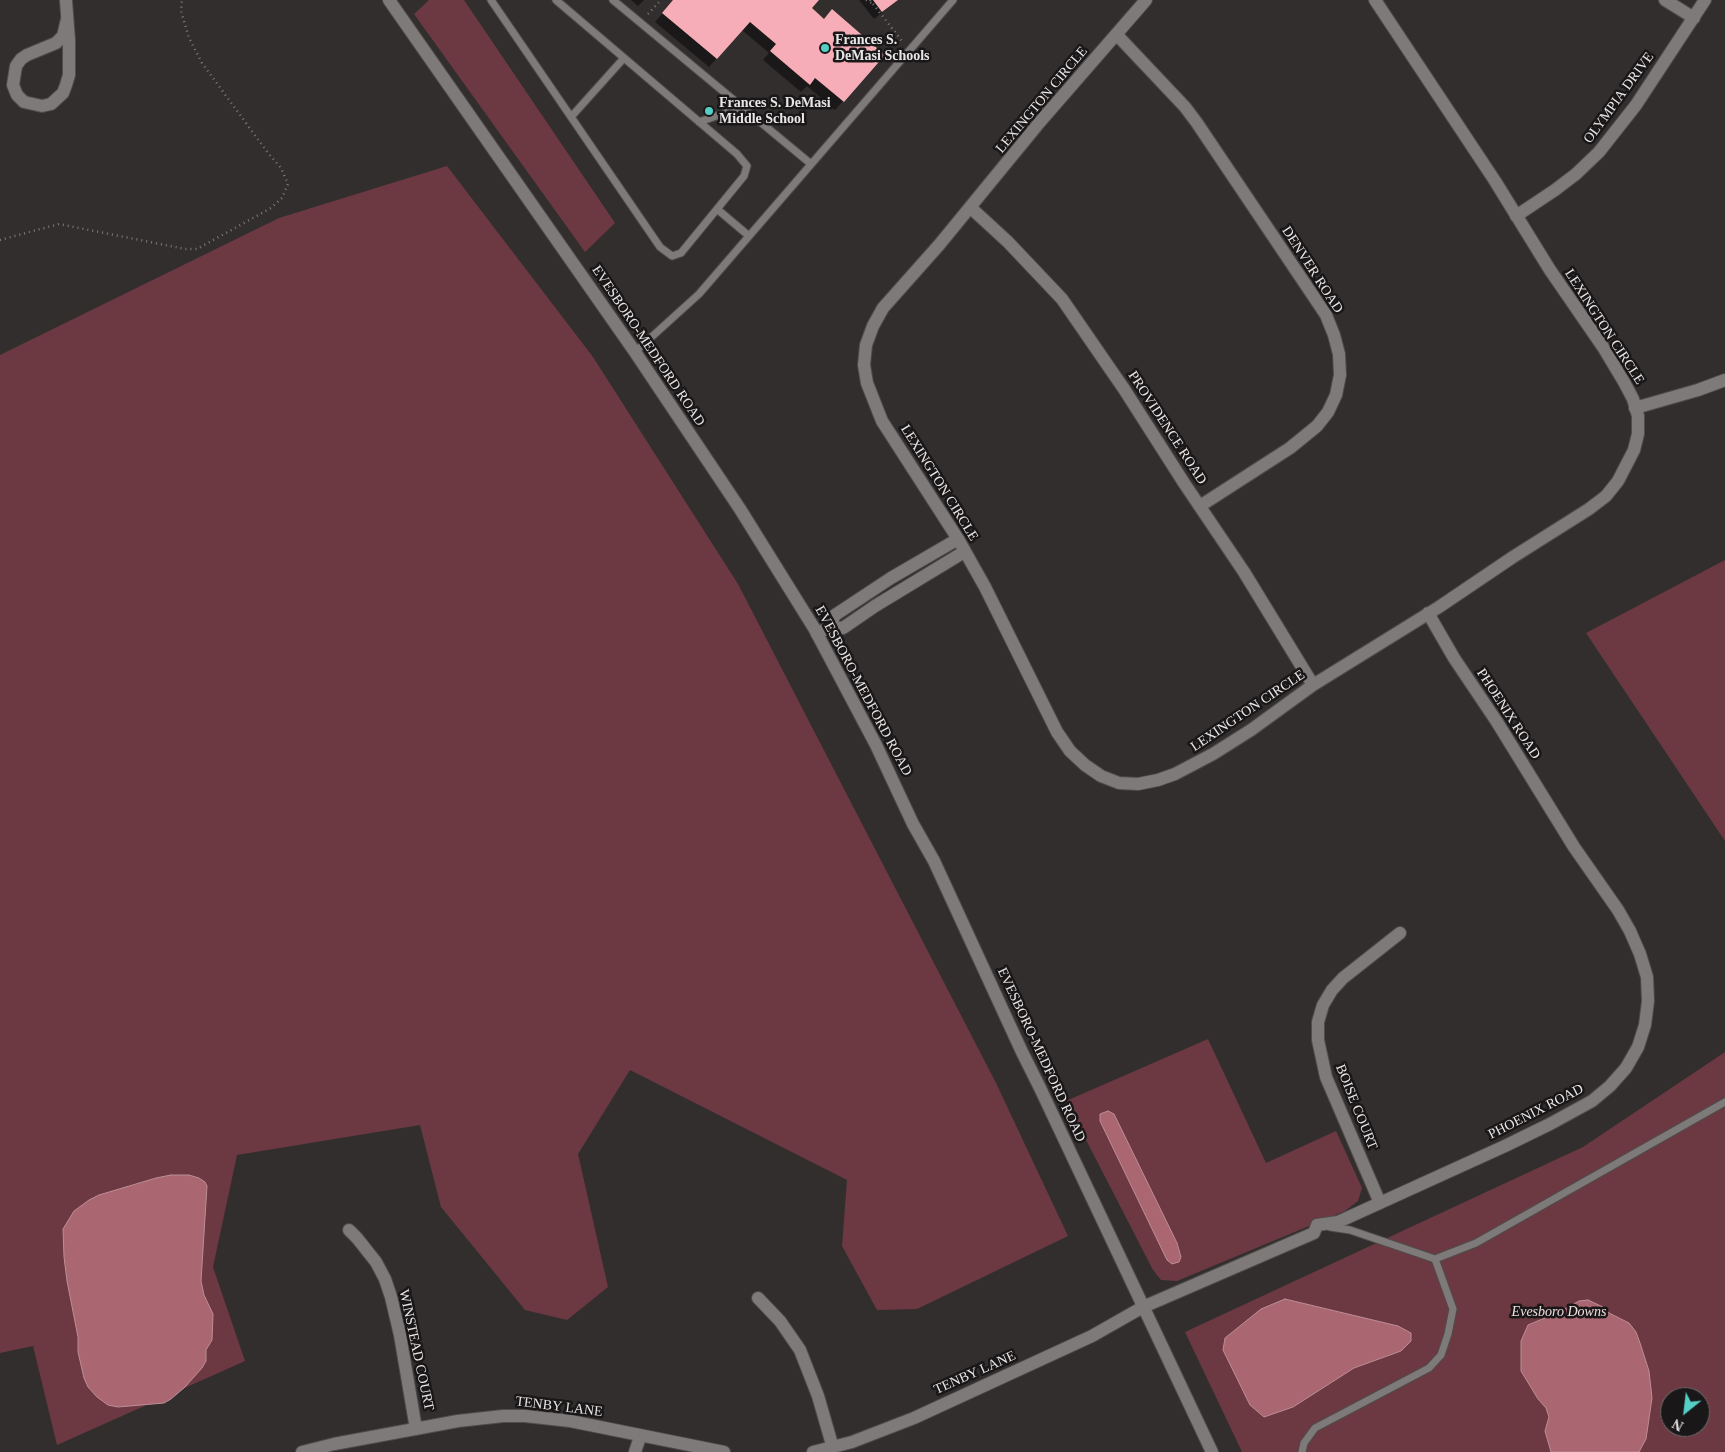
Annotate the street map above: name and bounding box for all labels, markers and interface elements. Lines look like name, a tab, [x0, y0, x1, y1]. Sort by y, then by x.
place label: Frances S. DeMasi Schools	[835, 32, 930, 64]
marker: Frances S. DeMasi Schools	[819, 42, 831, 54]
street label: LEXINGTON CIRCLE	[993, 43, 1091, 157]
street label: OLYMPIA DRIVE	[1580, 49, 1658, 147]
place label: Frances S. DeMasi Middle School	[719, 95, 831, 128]
marker: Frances S. DeMasi Middle School	[703, 105, 715, 117]
street label: DENVER ROAD	[1278, 224, 1346, 316]
street label: EVESBORO-MEDFORD ROAD	[588, 262, 708, 430]
street label: LEXINGTON CIRCLE	[1560, 266, 1648, 388]
street label: PROVIDENCE ROAD	[1124, 368, 1210, 488]
street label: LEXINGTON CIRCLE	[896, 422, 982, 544]
street label: EVESBORO-MEDFORD ROAD	[811, 603, 915, 779]
street label: PHOENIX ROAD	[1472, 666, 1544, 762]
street label: LEXINGTON CIRCLE	[1188, 667, 1308, 755]
street label: EVESBORO-MEDFORD ROAD	[993, 965, 1089, 1145]
street label: BOISE COURT	[1331, 1062, 1381, 1152]
street label: PHOENIX ROAD	[1486, 1081, 1586, 1143]
street label: WINSTEAD COURT	[395, 1288, 437, 1412]
park label: Evesboro Downs	[1512, 1304, 1606, 1320]
street label: TENBY LANE	[932, 1348, 1018, 1398]
north arrow	[1660, 1387, 1710, 1437]
street label: TENBY LANE	[515, 1393, 603, 1421]
text: N	[1670, 1416, 1686, 1434]

